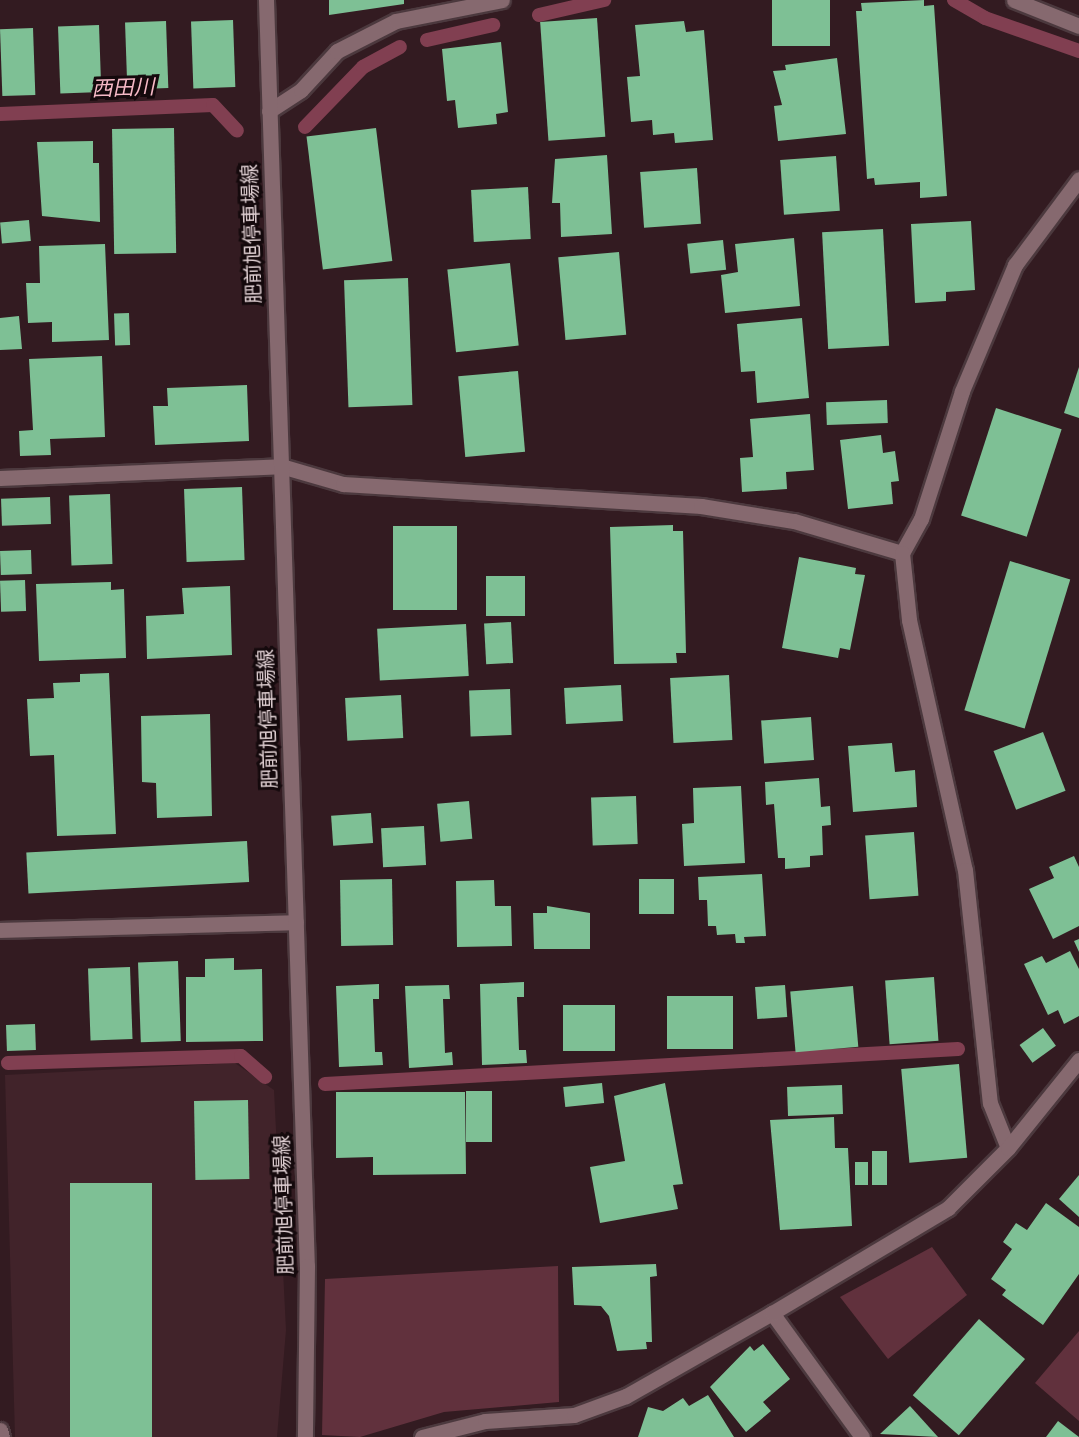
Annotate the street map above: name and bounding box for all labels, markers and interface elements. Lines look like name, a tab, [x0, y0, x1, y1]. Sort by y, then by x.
water label: 西田川	[91, 74, 155, 102]
street label: 肥前旭停車場線	[238, 164, 266, 304]
street label: 肥前旭停車場線	[254, 649, 282, 789]
street label: 肥前旭停車場線	[270, 1135, 298, 1275]

